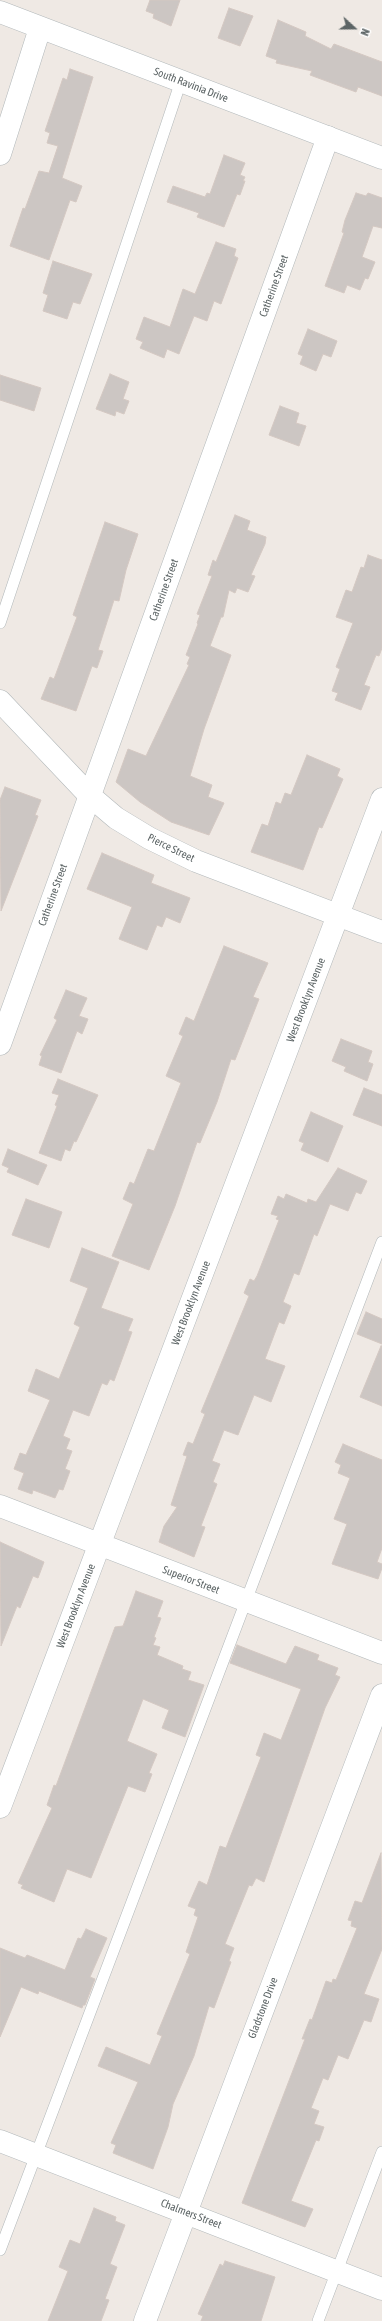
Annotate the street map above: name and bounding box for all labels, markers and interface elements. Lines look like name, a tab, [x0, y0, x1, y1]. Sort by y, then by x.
north arrow	[334, 8, 374, 48]
text: N	[358, 27, 372, 37]
street label: South Ravinia Drive	[152, 65, 230, 105]
street label: Catherine Street	[257, 253, 291, 319]
street label: Catherine Street	[147, 557, 181, 623]
street label: Pierce Street	[145, 831, 197, 865]
street label: Catherine Street	[36, 862, 70, 928]
street label: West Brooklyn Avenue	[284, 956, 328, 1044]
street label: West Brooklyn Avenue	[169, 1259, 213, 1347]
street label: West Brooklyn Avenue	[54, 1562, 98, 1650]
street label: Superior Street	[161, 1563, 221, 1597]
street label: Gladstone Drive	[245, 1976, 281, 2040]
street label: Chalmers Street	[159, 2196, 223, 2232]

